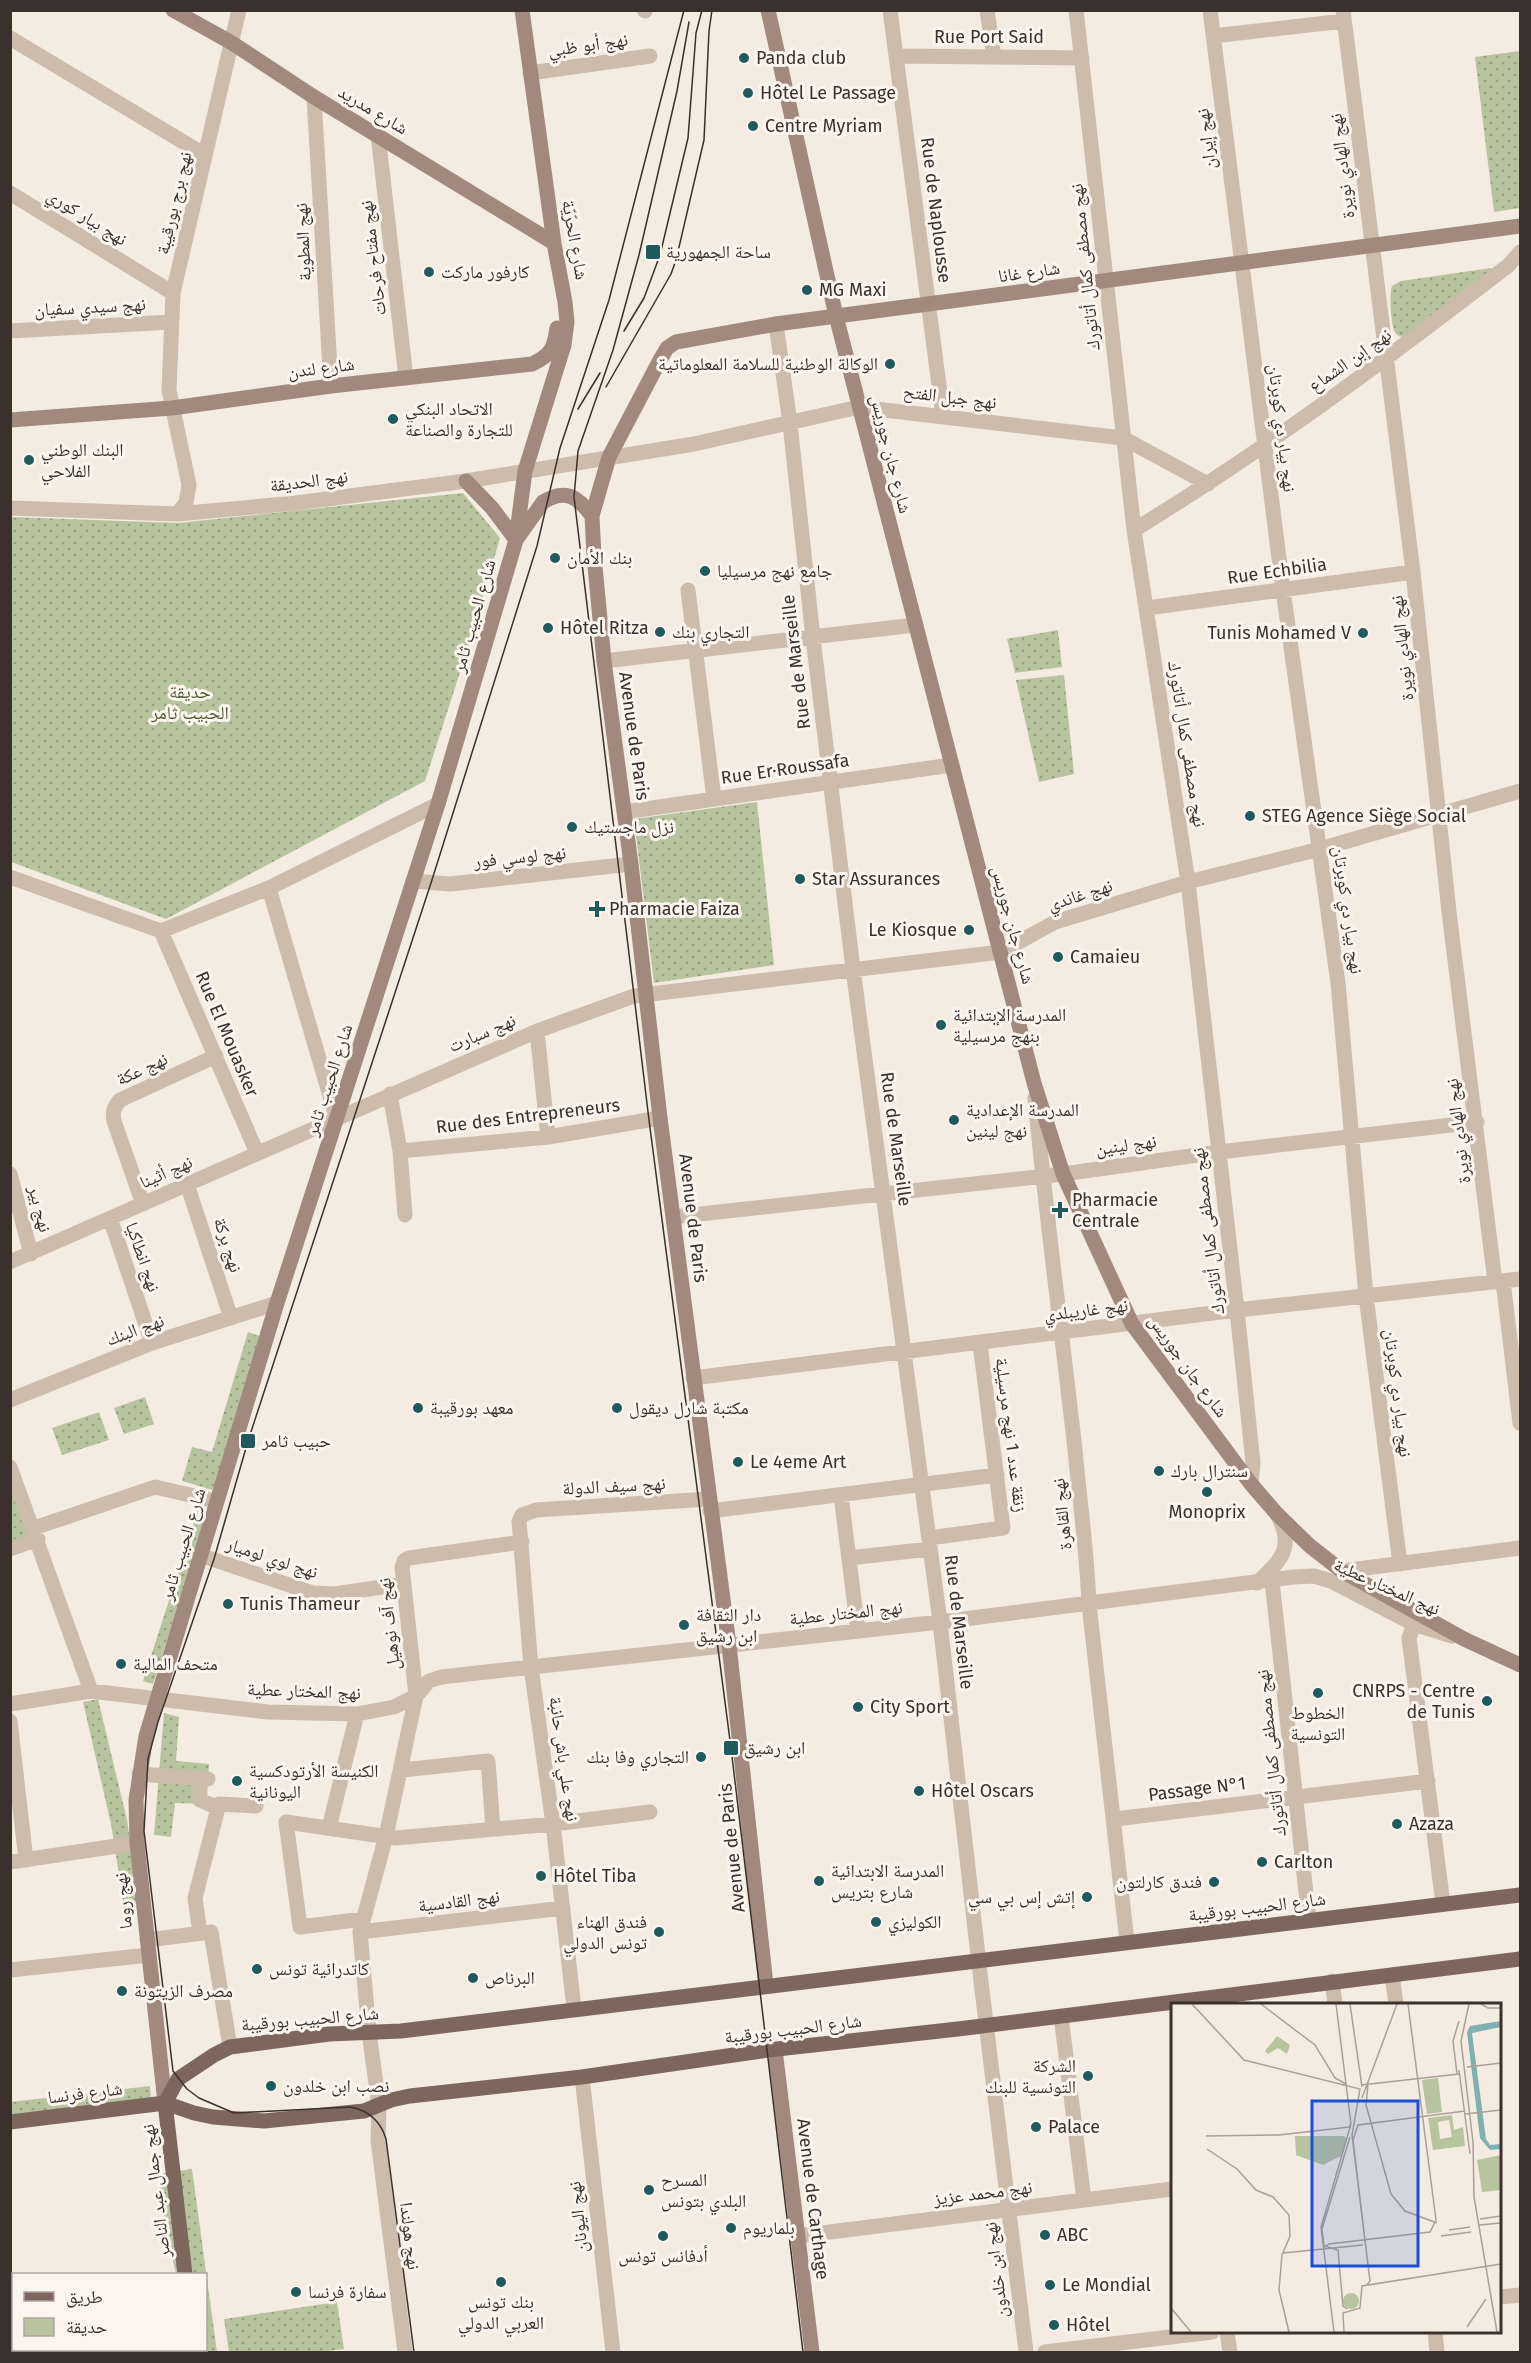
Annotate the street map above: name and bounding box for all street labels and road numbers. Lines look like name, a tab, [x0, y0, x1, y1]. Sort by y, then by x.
street label: Rue Port Said	[934, 26, 1044, 48]
street label: نهج أبو ظبي	[547, 28, 630, 65]
street label: شارع مدريد	[334, 81, 412, 139]
street label: نهج إيران	[1191, 107, 1222, 171]
street label: نهج الهادي نويرة	[1325, 112, 1363, 220]
street label: Rue de Naplousse	[916, 136, 956, 284]
street label: نهج برج بورقيبة	[151, 149, 197, 257]
street label: نهج مصطفى كمال أتاتورك	[1065, 182, 1106, 352]
street label: نهج بيار كوري	[41, 184, 131, 253]
street label: شارع الحرّيّة	[557, 198, 593, 282]
street label: نهج مفتاح فرحات	[355, 199, 392, 317]
street label: نهج المطوية	[290, 202, 317, 282]
street label: شارع غانا	[997, 257, 1061, 287]
street label: نهج سيدي سفيان	[34, 293, 147, 324]
street label: نهج إبن الشماع	[1304, 323, 1396, 397]
street label: شارع لندن	[286, 353, 356, 383]
street label: نهج بيار دي كوبرتان	[1260, 363, 1301, 494]
street label: نهج جبل الفتح	[902, 380, 998, 415]
street label: شارع جان جوريس	[866, 392, 916, 516]
street label: نهج الحديقة	[269, 465, 349, 498]
street label: Rue Echbilia	[1226, 553, 1328, 589]
street label: شارع الحبيب ثامر	[447, 557, 501, 676]
street label: Rue de Marseille	[777, 593, 815, 731]
street label: نهج الهادي نويرة	[1386, 594, 1422, 702]
street label: نهج مصطفى كمال أتاتورك	[1162, 659, 1211, 829]
street label: Avenue de Paris	[614, 670, 654, 802]
street label: Rue Er·Roussafa	[719, 749, 851, 789]
street label: نهج لوسي فور	[472, 841, 568, 876]
street label: نهج بيار دي كوبرتان	[1325, 845, 1368, 976]
street label: شارع جان جوريس	[987, 863, 1039, 987]
street label: نهج غاندي	[1045, 874, 1116, 919]
street label: Rue El Mouasker	[191, 968, 263, 1100]
street label: نهج سبارت	[445, 1009, 519, 1058]
street label: شارع الحبيب ثامر	[300, 1021, 357, 1140]
street label: نهج عكة	[113, 1048, 172, 1091]
street label: Rue de Marseille	[876, 1070, 916, 1208]
street label: نهج الهادي نويرة	[1441, 1077, 1479, 1185]
street label: Rue des Entrepreneurs	[435, 1094, 621, 1138]
street label: نهج لينين	[1094, 1130, 1158, 1161]
street label: نهج مصطفى كمال أتاتورك	[1187, 1146, 1230, 1316]
street label: نهج أثينا	[136, 1151, 196, 1194]
street label: Avenue de Paris	[674, 1152, 712, 1284]
street label: نهج بير	[22, 1182, 56, 1235]
street label: نهج بركة	[208, 1215, 247, 1276]
street label: نهج انطاكيا	[120, 1219, 165, 1295]
street label: نهج غاريبلدي	[1043, 1294, 1130, 1330]
street label: نهج البنك	[103, 1309, 168, 1352]
street label: شارع جان جوريس	[1143, 1310, 1233, 1422]
street label: نهج بيار دي كوبرتان	[1376, 1328, 1417, 1459]
street label: زنقة عدد 1 نهج مرسيلية	[990, 1356, 1031, 1514]
street label: نهج سيف الدولة	[562, 1472, 666, 1501]
street label: نهج القاهرة	[1047, 1477, 1078, 1551]
street label: شارع الحبيب ثامر	[155, 1485, 211, 1604]
street label: نهج لوي لوميار	[221, 1533, 321, 1587]
street label: Rue de Marseille	[940, 1553, 978, 1691]
street label: نهج المختار عطية	[1330, 1554, 1444, 1621]
street label: نهج آف نوهيل	[373, 1577, 406, 1671]
street label: نهج المختار عطية	[788, 1596, 904, 1631]
street label: نهج مصطفى كمال أتاتورك	[1251, 1668, 1292, 1838]
street label: نهج المختار عطية	[247, 1678, 361, 1705]
street label: نهج علي باش حانبة	[541, 1695, 584, 1823]
street label: Passage N°1	[1147, 1772, 1247, 1806]
street label: Avenue de Paris	[714, 1782, 750, 1914]
street label: نهج روما	[109, 1872, 138, 1930]
street label: نهج القادسية	[417, 1885, 501, 1918]
street label: شارع الحبيب بورقيبة	[1187, 1888, 1327, 1926]
street label: شارع الحبيب بورقيبة	[240, 2002, 380, 2036]
street label: شارع الحبيب بورقيبة	[723, 2010, 863, 2048]
street label: شارع فرنسا	[46, 2077, 124, 2109]
street label: Avenue de Carthage	[792, 2117, 834, 2281]
street label: نهج جمال عبد الناصر	[137, 2123, 176, 2260]
street label: نهج محمد عزيز	[931, 2176, 1034, 2211]
street label: نهج اليونان	[563, 2180, 594, 2254]
street label: نهج هولندا	[394, 2201, 425, 2271]
street label: نهج ابن خلدون	[979, 2221, 1014, 2319]

